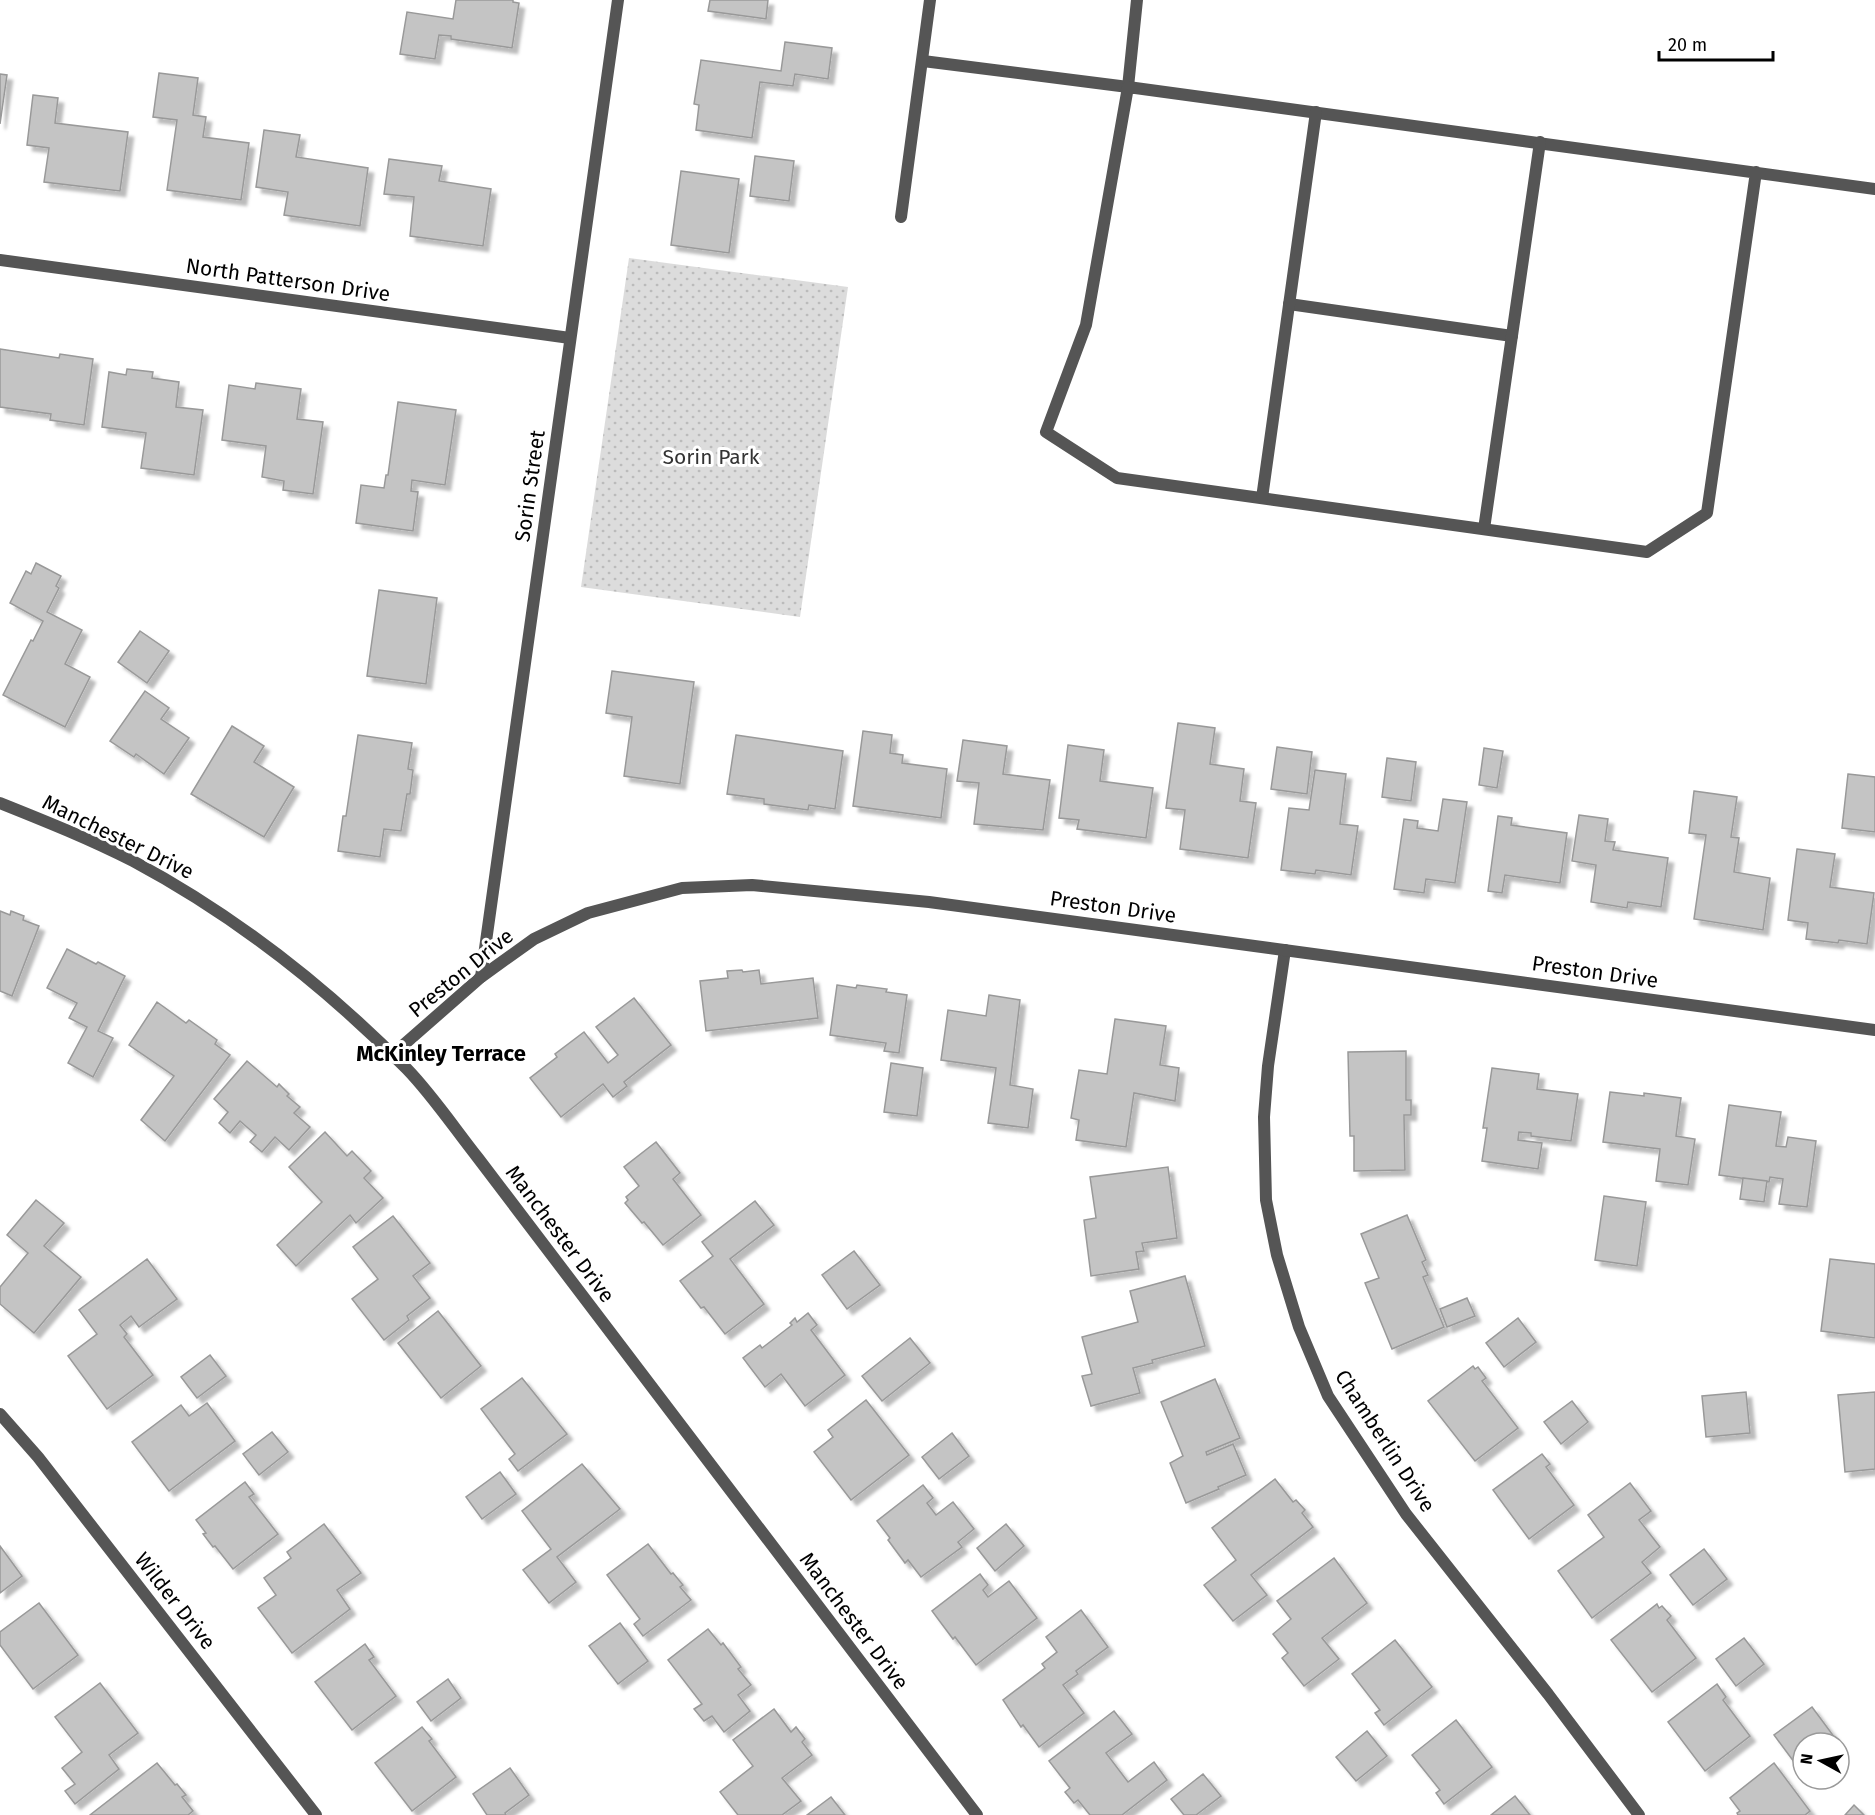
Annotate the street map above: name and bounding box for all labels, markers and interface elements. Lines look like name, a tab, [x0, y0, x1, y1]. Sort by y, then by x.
scale bar	[1659, 24, 1773, 62]
text: 20 m	[1668, 34, 1707, 56]
street label: North Patterson Drive	[184, 253, 392, 307]
street label: Sorin Street	[509, 428, 551, 544]
park label: Sorin Park	[663, 444, 760, 470]
street label: Manchester Drive	[38, 789, 198, 885]
street label: Preston Drive	[1048, 885, 1178, 929]
street label: Preston Drive	[403, 923, 519, 1023]
street label: Preston Drive	[1530, 950, 1660, 994]
district label: McKinley Terrace	[356, 1040, 526, 1067]
street label: Manchester Drive	[500, 1160, 620, 1308]
street label: Chamberlin Drive	[1329, 1365, 1441, 1517]
street label: Wilder Drive	[129, 1547, 221, 1655]
street label: Manchester Drive	[794, 1547, 914, 1695]
north arrow	[1791, 1731, 1851, 1791]
text: N	[1796, 1752, 1817, 1766]

